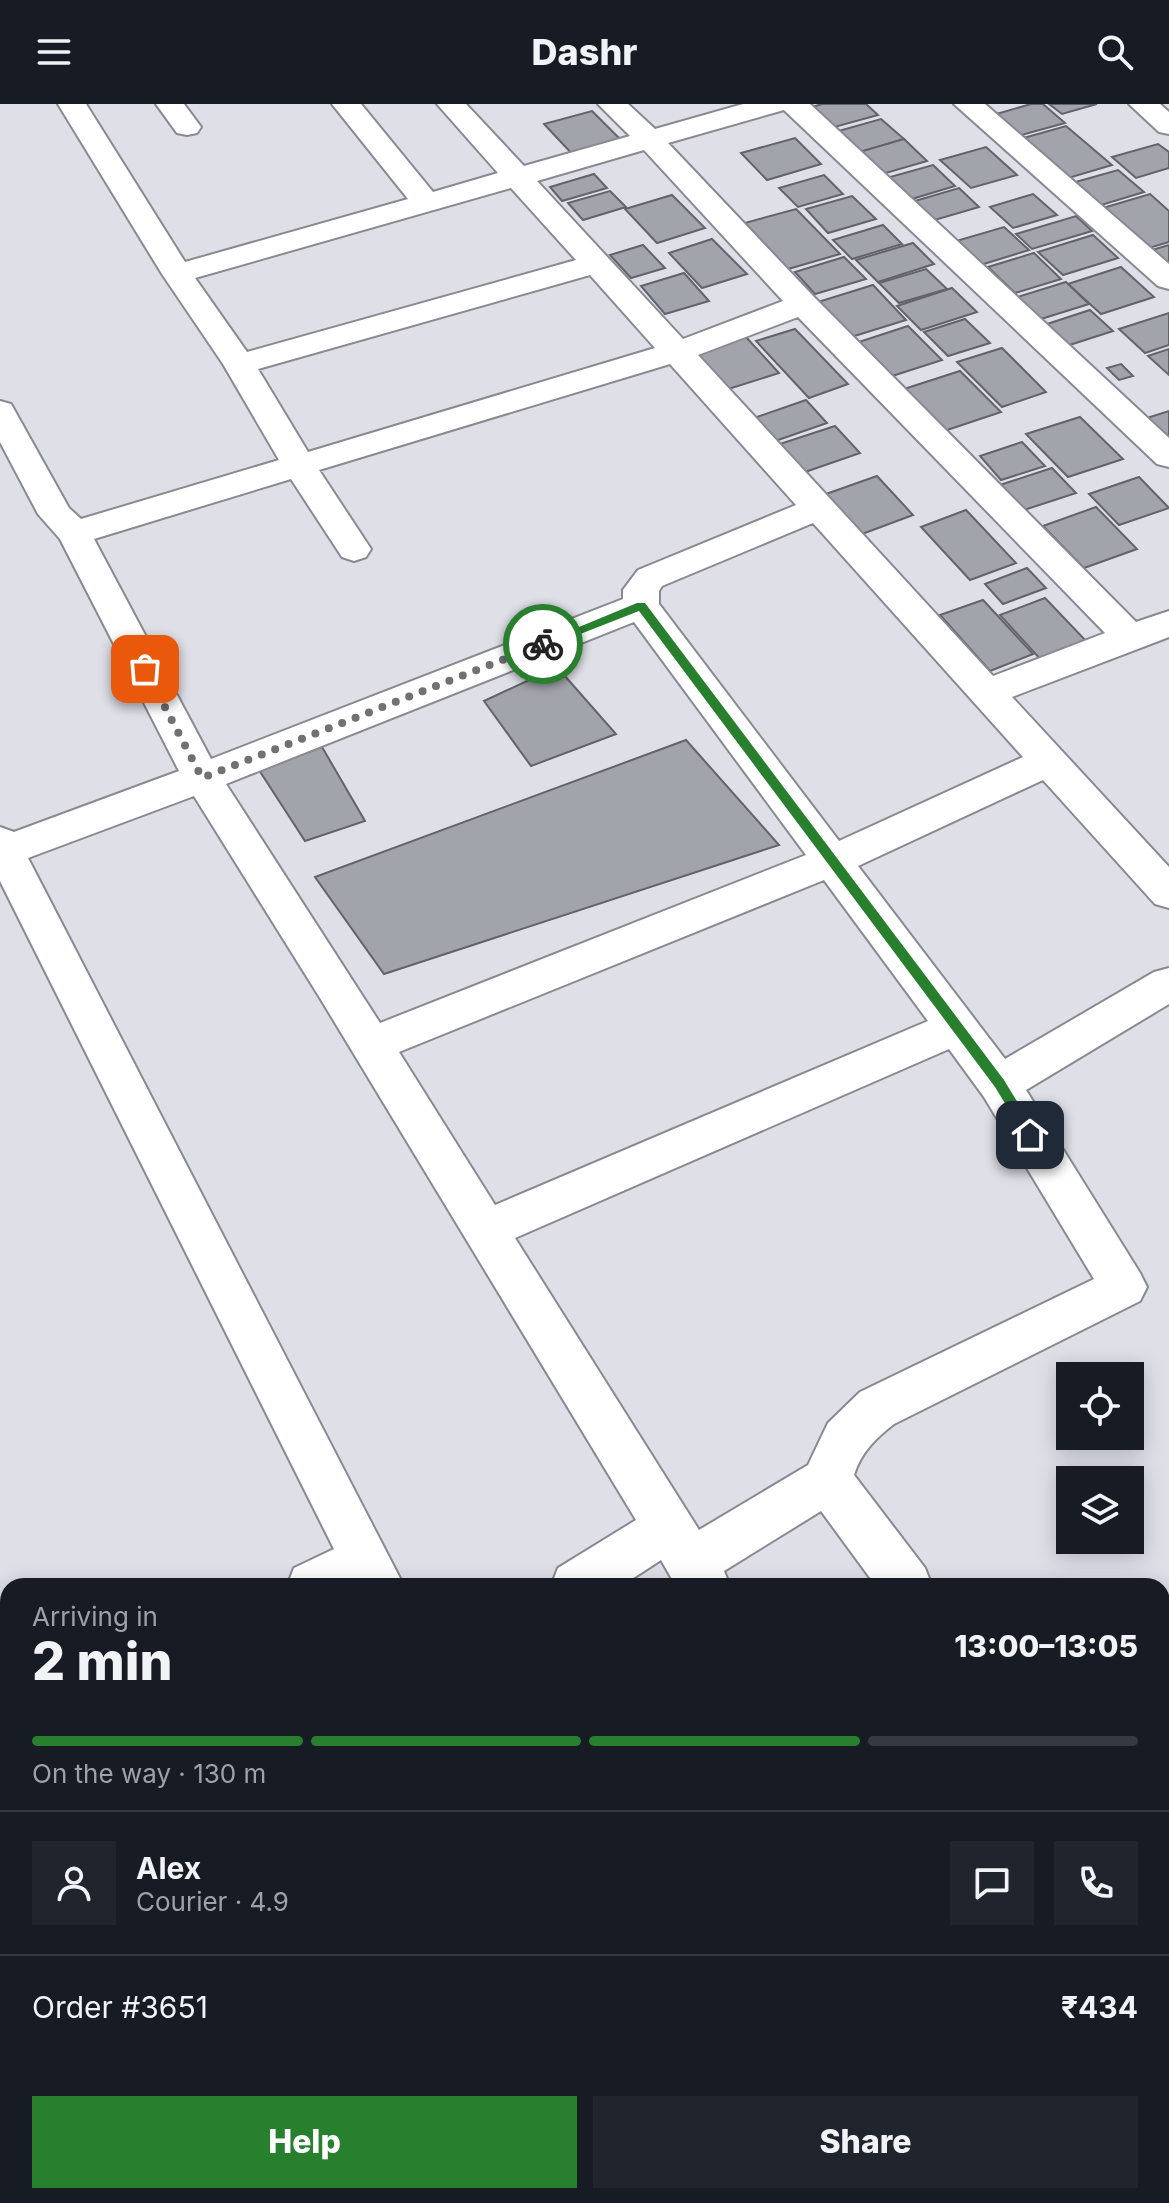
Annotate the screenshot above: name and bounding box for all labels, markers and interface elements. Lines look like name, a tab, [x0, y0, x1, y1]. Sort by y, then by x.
icon: menu	[32, 30, 76, 74]
text: Dashr	[532, 30, 637, 74]
icon: search	[1093, 30, 1137, 74]
courier	[503, 604, 583, 684]
icon: bike	[521, 622, 565, 666]
pin	[111, 635, 179, 703]
icon: bag	[123, 647, 167, 691]
pin	[996, 1101, 1064, 1169]
icon: home	[1008, 1113, 1052, 1157]
map controls	[1056, 1362, 1144, 1554]
button: locate	[1056, 1362, 1144, 1450]
button: layers	[1056, 1466, 1144, 1554]
text: Arriving in	[32, 1601, 158, 1632]
text: 13:00–13:05	[954, 1628, 1138, 1664]
text: 2 min	[32, 1630, 173, 1693]
text: On the way · 130 m	[32, 1758, 266, 1789]
button: person	[32, 1841, 116, 1925]
button: chat	[950, 1841, 1034, 1925]
button: phone	[1054, 1841, 1138, 1925]
text: Alex	[136, 1850, 201, 1886]
text: Courier · 4.9	[136, 1886, 289, 1917]
text: Order #3651	[32, 1989, 208, 2025]
text: ₹434	[1061, 1989, 1138, 2025]
button: Help	[32, 2096, 577, 2188]
button: Share	[593, 2096, 1138, 2188]

